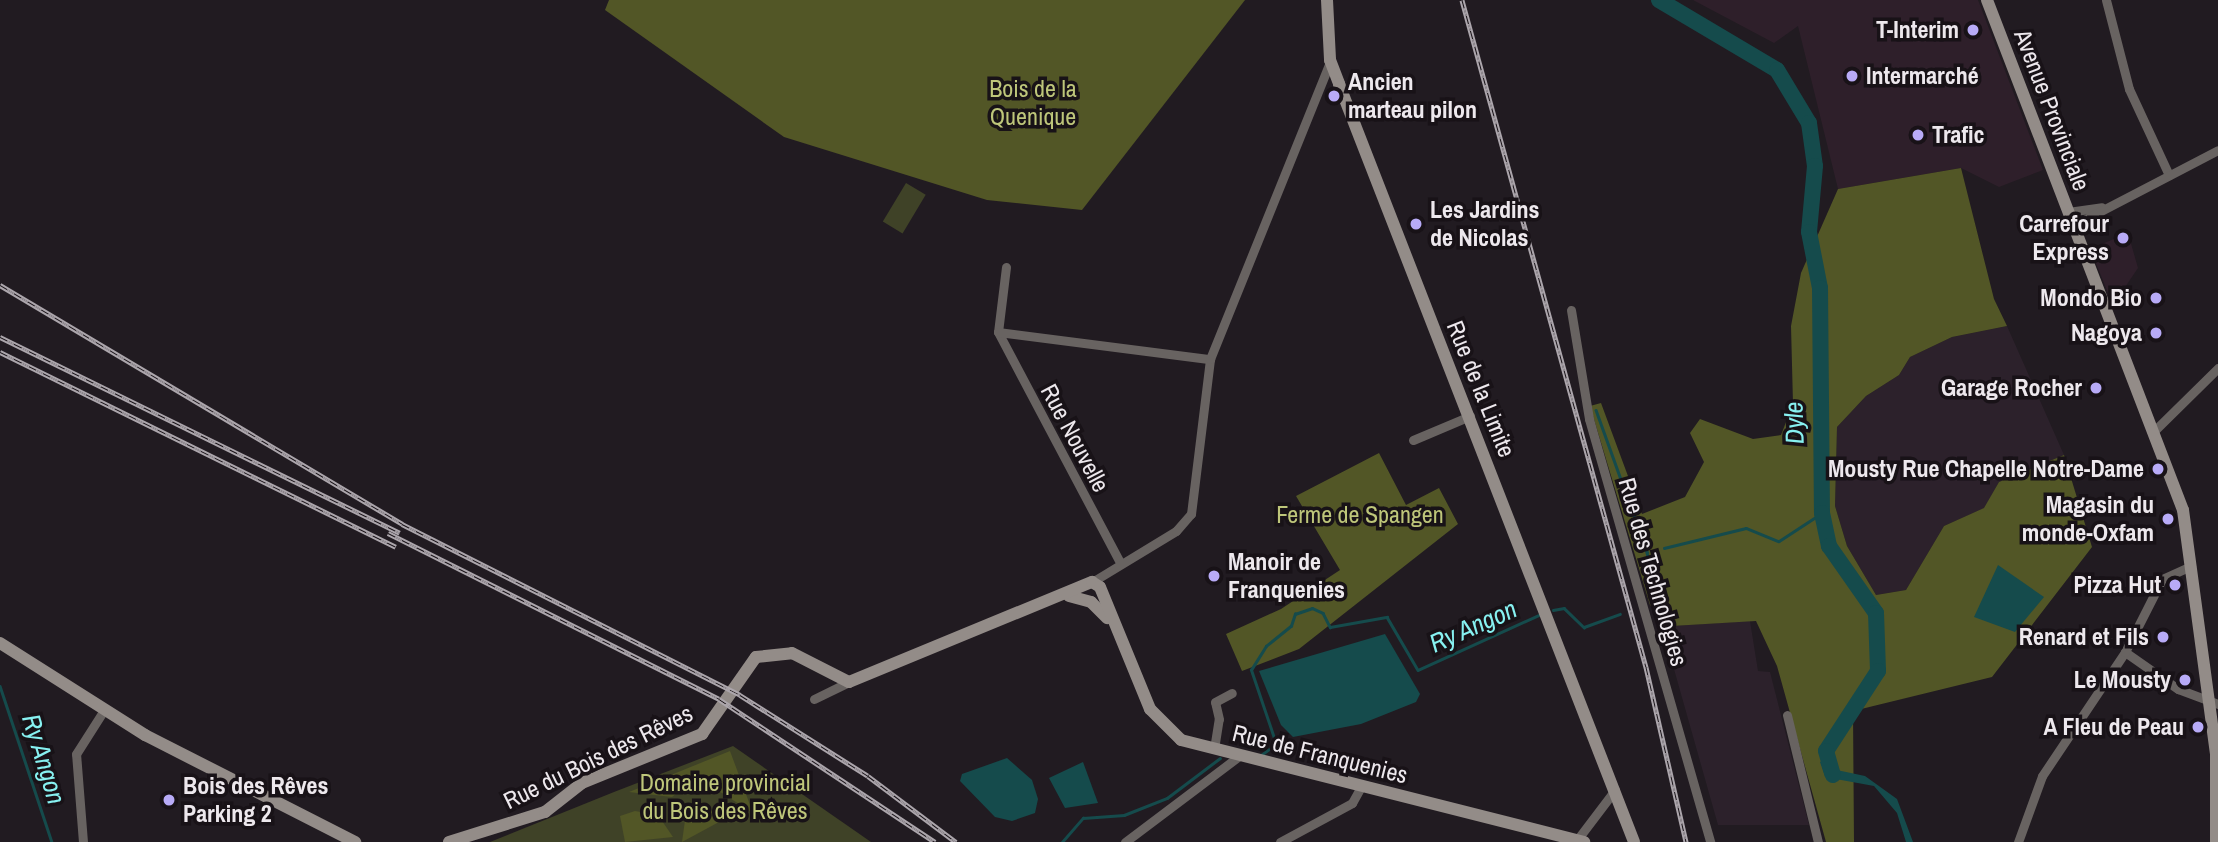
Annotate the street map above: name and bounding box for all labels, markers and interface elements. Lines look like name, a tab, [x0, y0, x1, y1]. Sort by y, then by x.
place label: T-Interim	[1876, 16, 1959, 44]
marker: T-Interim	[1965, 22, 1981, 38]
street label: Avenue Provinciale	[2008, 25, 2096, 195]
place label: Intermarché	[1866, 62, 1979, 90]
place label: Ancien marteau pilon	[1348, 68, 1477, 124]
marker: Intermarché	[1844, 68, 1860, 84]
park label: Bois de la Quenique	[989, 75, 1077, 131]
marker: Ancien marteau pilon	[1326, 88, 1342, 104]
place label: Trafic	[1932, 121, 1985, 149]
marker: Trafic	[1910, 127, 1926, 143]
place label: Les Jardins de Nicolas	[1430, 196, 1539, 252]
place label: Carrefour Express	[2019, 210, 2109, 266]
marker: Les Jardins de Nicolas	[1408, 216, 1424, 232]
marker: Carrefour Express	[2115, 230, 2131, 246]
place label: Mondo Bio	[2040, 284, 2142, 312]
marker: Mondo Bio	[2148, 290, 2164, 306]
street label: Rue de la Limite	[1441, 317, 1521, 461]
place label: Nagoya	[2071, 319, 2142, 347]
marker: Nagoya	[2148, 325, 2164, 341]
place label: Garage Rocher	[1941, 374, 2082, 402]
street label: Rue Nouvelle	[1035, 379, 1115, 497]
marker: Garage Rocher	[2088, 380, 2104, 396]
water label: Dyle	[1778, 401, 1810, 445]
place label: Mousty Rue Chapelle Notre-Dame	[1828, 455, 2144, 483]
marker: Mousty Rue Chapelle Notre-Dame	[2150, 461, 2166, 477]
street label: Rue des Technologies	[1612, 474, 1694, 670]
place label: Magasin du monde-Oxfam	[2022, 491, 2154, 547]
park label: Ferme de Spangen	[1276, 501, 1444, 529]
marker: Magasin du monde-Oxfam	[2160, 511, 2176, 527]
place label: Manoir de Franquenies	[1228, 548, 1345, 604]
marker: Manoir de Franquenies	[1206, 568, 1222, 584]
place label: Pizza Hut	[2074, 571, 2161, 599]
marker: Pizza Hut	[2167, 577, 2183, 593]
water label: Ry Angon	[1424, 593, 1522, 659]
place label: Renard et Fils	[2019, 623, 2149, 651]
marker: Renard et Fils	[2155, 629, 2171, 645]
place label: Le Mousty	[2074, 666, 2171, 694]
marker: Le Mousty	[2177, 672, 2193, 688]
street label: Rue du Bois des Rêves	[499, 699, 697, 815]
water label: Ry Angon	[15, 710, 73, 808]
place label: A Fleu de Peau	[2043, 713, 2184, 741]
street label: Rue de Franquenies	[1229, 718, 1411, 790]
marker: A Fleu de Peau	[2190, 719, 2206, 735]
park label: Domaine provincial du Bois des Rêves	[640, 769, 810, 825]
place label: Bois des Rêves Parking 2	[183, 772, 328, 828]
marker: Bois des Rêves Parking 2	[161, 792, 177, 808]

